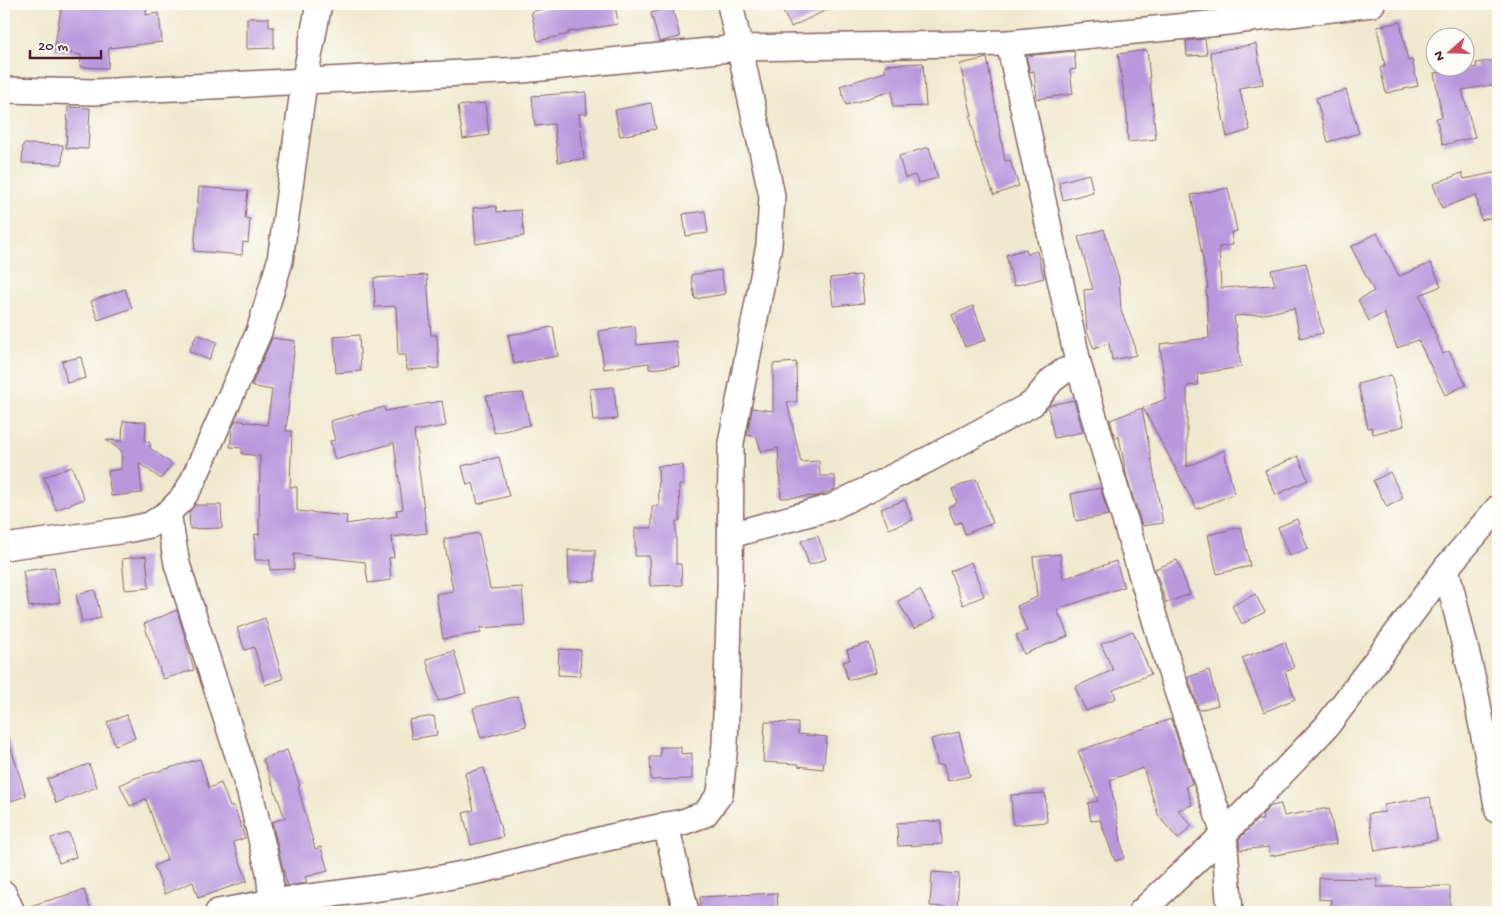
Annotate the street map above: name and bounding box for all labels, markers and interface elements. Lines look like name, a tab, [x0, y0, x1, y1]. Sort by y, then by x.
scale bar	[30, 28, 101, 60]
north arrow	[1424, 28, 1474, 78]
text: 20 m	[38, 38, 68, 56]
text: N	[1431, 48, 1450, 63]

